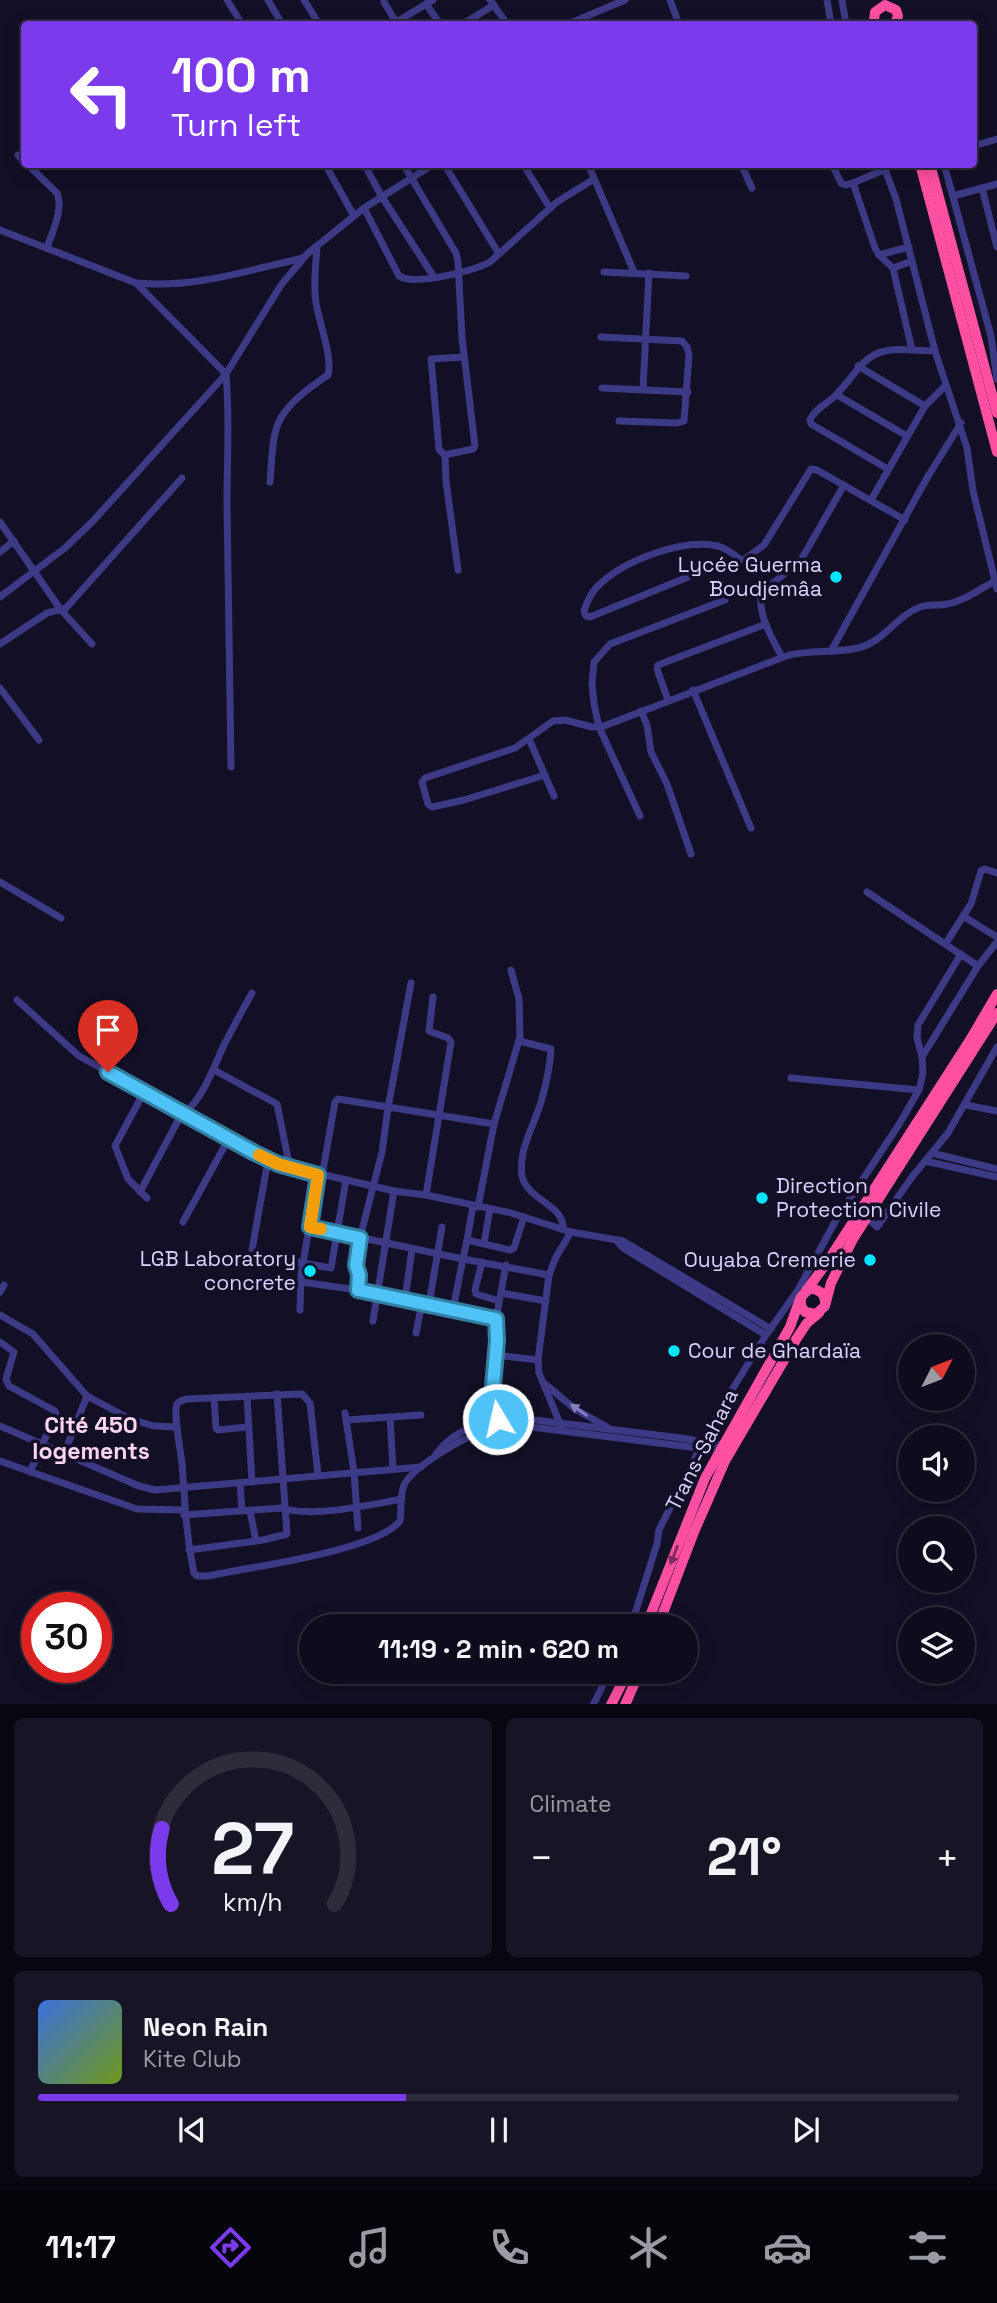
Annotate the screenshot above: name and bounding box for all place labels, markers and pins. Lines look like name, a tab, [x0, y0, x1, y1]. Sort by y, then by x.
place label: Lycée Guerma Boudjemâa	[678, 551, 822, 602]
marker: Lycée Guerma Boudjemâa	[828, 569, 844, 585]
pin	[78, 1000, 138, 1072]
place label: Direction Protection Civile	[776, 1172, 941, 1223]
marker: Direction Protection Civile	[754, 1190, 770, 1206]
place label: LGB Laboratory concrete	[140, 1245, 296, 1296]
place label: Ouyaba Cremerie	[684, 1246, 856, 1273]
marker: Ouyaba Cremerie	[862, 1252, 878, 1268]
marker: LGB Laboratory concrete	[302, 1263, 318, 1279]
place label: Cour de Ghardaïa	[688, 1337, 861, 1364]
marker: Cour de Ghardaïa	[666, 1343, 682, 1359]

